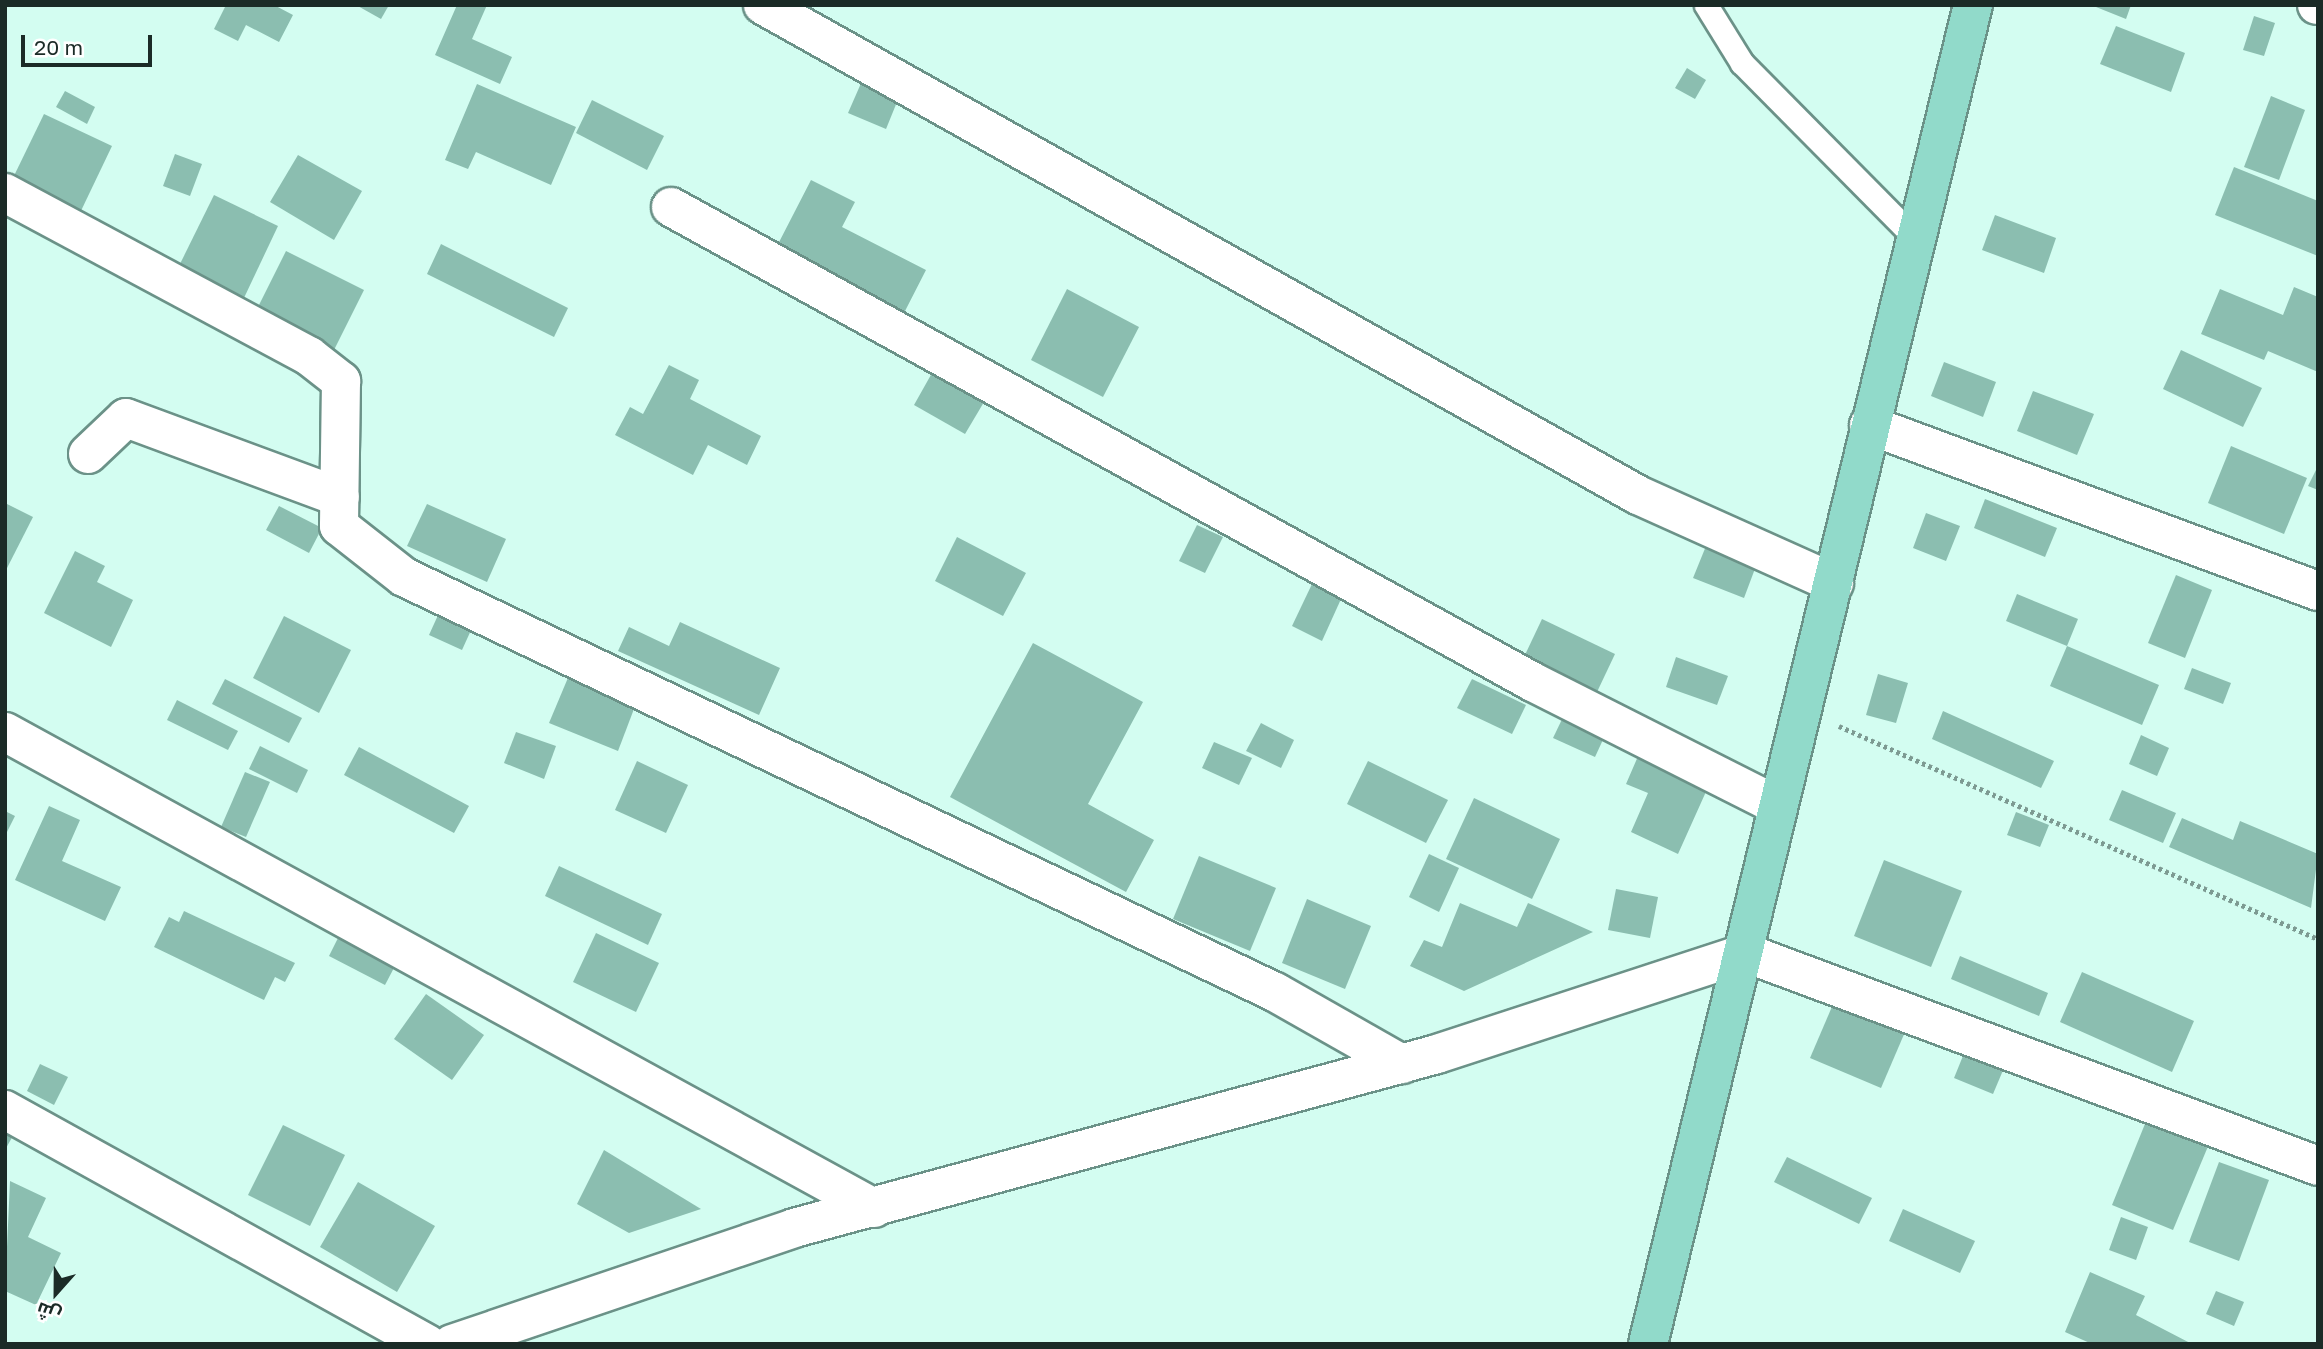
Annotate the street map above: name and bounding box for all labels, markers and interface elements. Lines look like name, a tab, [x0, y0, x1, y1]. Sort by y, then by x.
scale bar	[24, 21, 156, 65]
text: 20 m	[34, 34, 83, 60]
north arrow	[21, 1258, 91, 1328]
text: ش	[33, 1298, 64, 1328]

